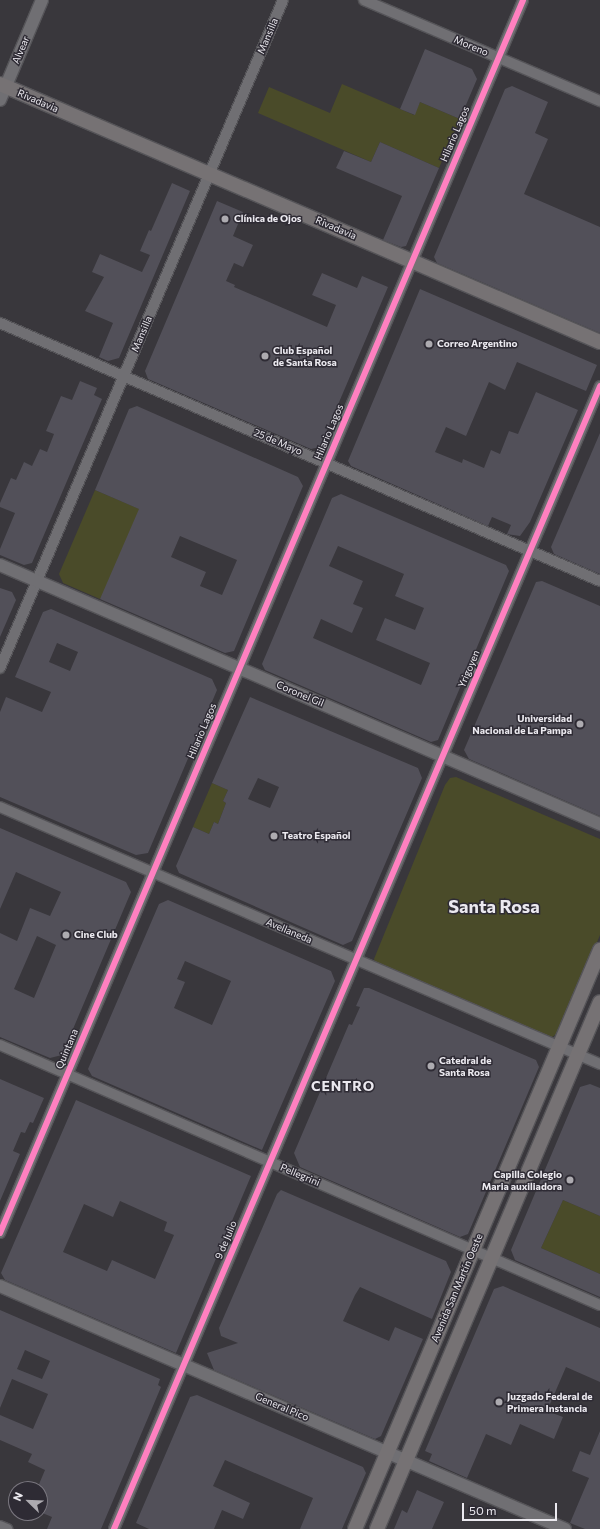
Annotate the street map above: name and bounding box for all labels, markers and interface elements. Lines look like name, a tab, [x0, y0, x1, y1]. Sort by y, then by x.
street label: Mansilla	[255, 16, 281, 56]
street label: Moreno	[452, 33, 490, 59]
street label: Alvear	[10, 34, 32, 66]
street label: Rivadavia	[16, 87, 60, 115]
street label: Hilario Lagos	[438, 105, 472, 163]
marker: Clínica de Ojos	[219, 213, 231, 225]
place label: Clínica de Ojos	[234, 213, 301, 225]
street label: Rivadavia	[314, 214, 358, 242]
street label: Mansilla	[129, 314, 155, 354]
place label: Correo Argentino	[437, 338, 518, 350]
marker: Correo Argentino	[424, 339, 434, 349]
place label: Club Español de Santa Rosa	[273, 344, 337, 368]
marker: Club Español de Santa Rosa	[260, 351, 270, 361]
street label: Hilario Lagos	[312, 403, 346, 461]
street label: 25 de Mayo	[252, 426, 304, 458]
street label: Yrigoyen	[456, 648, 482, 690]
street label: Coronel Gil	[274, 679, 326, 709]
street label: Hilario Lagos	[185, 702, 219, 760]
place label: Universidad Nacional de La Pampa	[472, 712, 572, 736]
marker: Universidad Nacional de La Pampa	[575, 719, 585, 729]
place label: Teatro Español	[282, 830, 351, 842]
marker: Teatro Español	[269, 831, 279, 841]
district label: Santa Rosa	[448, 895, 540, 917]
street label: Avellaneda	[264, 916, 314, 946]
place label: Cine Club	[74, 929, 118, 941]
marker: Cine Club	[61, 930, 71, 940]
street label: Quintana	[53, 1027, 81, 1071]
place label: Catedral de Santa Rosa	[439, 1054, 491, 1078]
marker: Catedral de Santa Rosa	[426, 1061, 436, 1071]
district label: CENTRO	[311, 1078, 375, 1094]
street label: Pellegrini	[278, 1161, 322, 1189]
place label: Capilla Colegio Maria auxiliadora	[482, 1168, 562, 1192]
marker: Capilla Colegio Maria auxiliadora	[565, 1175, 575, 1185]
street label: 9 de Julio	[213, 1219, 239, 1261]
street label: Avenida San Martín Oeste	[429, 1232, 485, 1344]
street label: General Pico	[253, 1390, 311, 1424]
place label: Juzgado Federal de Primera Instancia	[507, 1390, 593, 1414]
marker: Juzgado Federal de Primera Instancia	[494, 1397, 504, 1407]
north arrow	[8, 1481, 48, 1521]
text: N	[10, 1490, 25, 1503]
scale bar	[464, 1495, 559, 1521]
text: 50 m	[469, 1503, 497, 1517]

